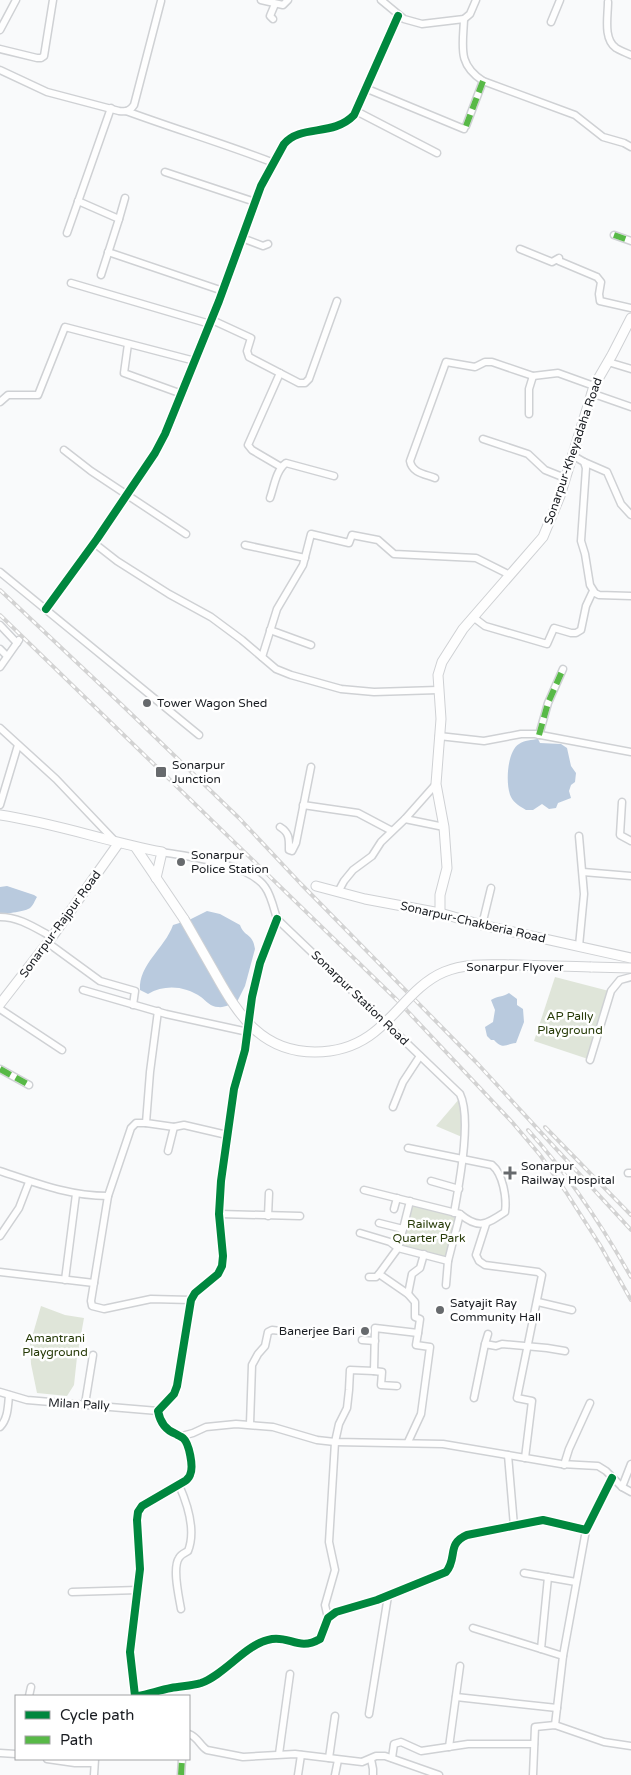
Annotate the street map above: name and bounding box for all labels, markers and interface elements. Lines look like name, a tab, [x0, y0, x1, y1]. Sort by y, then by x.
street label: Sonarpur-Kheyadaha Road	[541, 376, 605, 526]
place label: Tower Wagon Shed	[157, 696, 267, 710]
marker: Tower Wagon Shed	[141, 697, 153, 709]
place label: Sonarpur Junction	[172, 758, 225, 786]
marker: Sonarpur Junction	[154, 765, 168, 779]
place label: Sonarpur Police Station	[191, 848, 269, 876]
marker: Sonarpur Police Station	[175, 856, 187, 868]
street label: Sonarpur-Rajpur Road	[16, 868, 104, 980]
street label: Sonarpur-Chakberia Road	[399, 898, 547, 946]
street label: Sonarpur Station Road	[308, 948, 412, 1048]
street label: Sonarpur Flyover	[466, 960, 564, 974]
park label: AP Pally Playground	[537, 1009, 603, 1037]
place label: Sonarpur Railway Hospital	[521, 1159, 615, 1187]
marker: Sonarpur Railway Hospital	[503, 1166, 517, 1180]
park label: Railway Quarter Park	[393, 1217, 466, 1245]
place label: Satyajit Ray Community Hall	[450, 1296, 541, 1324]
marker: Satyajit Ray Community Hall	[434, 1304, 446, 1316]
place label: Banerjee Bari	[279, 1324, 355, 1338]
marker: Banerjee Bari	[359, 1325, 371, 1337]
park label: Amantrani Playground	[22, 1331, 88, 1359]
street label: Milan Pally	[48, 1395, 111, 1413]
legend	[15, 1695, 190, 1760]
text: Cycle path	[60, 1706, 134, 1724]
text: Path	[60, 1731, 93, 1749]

